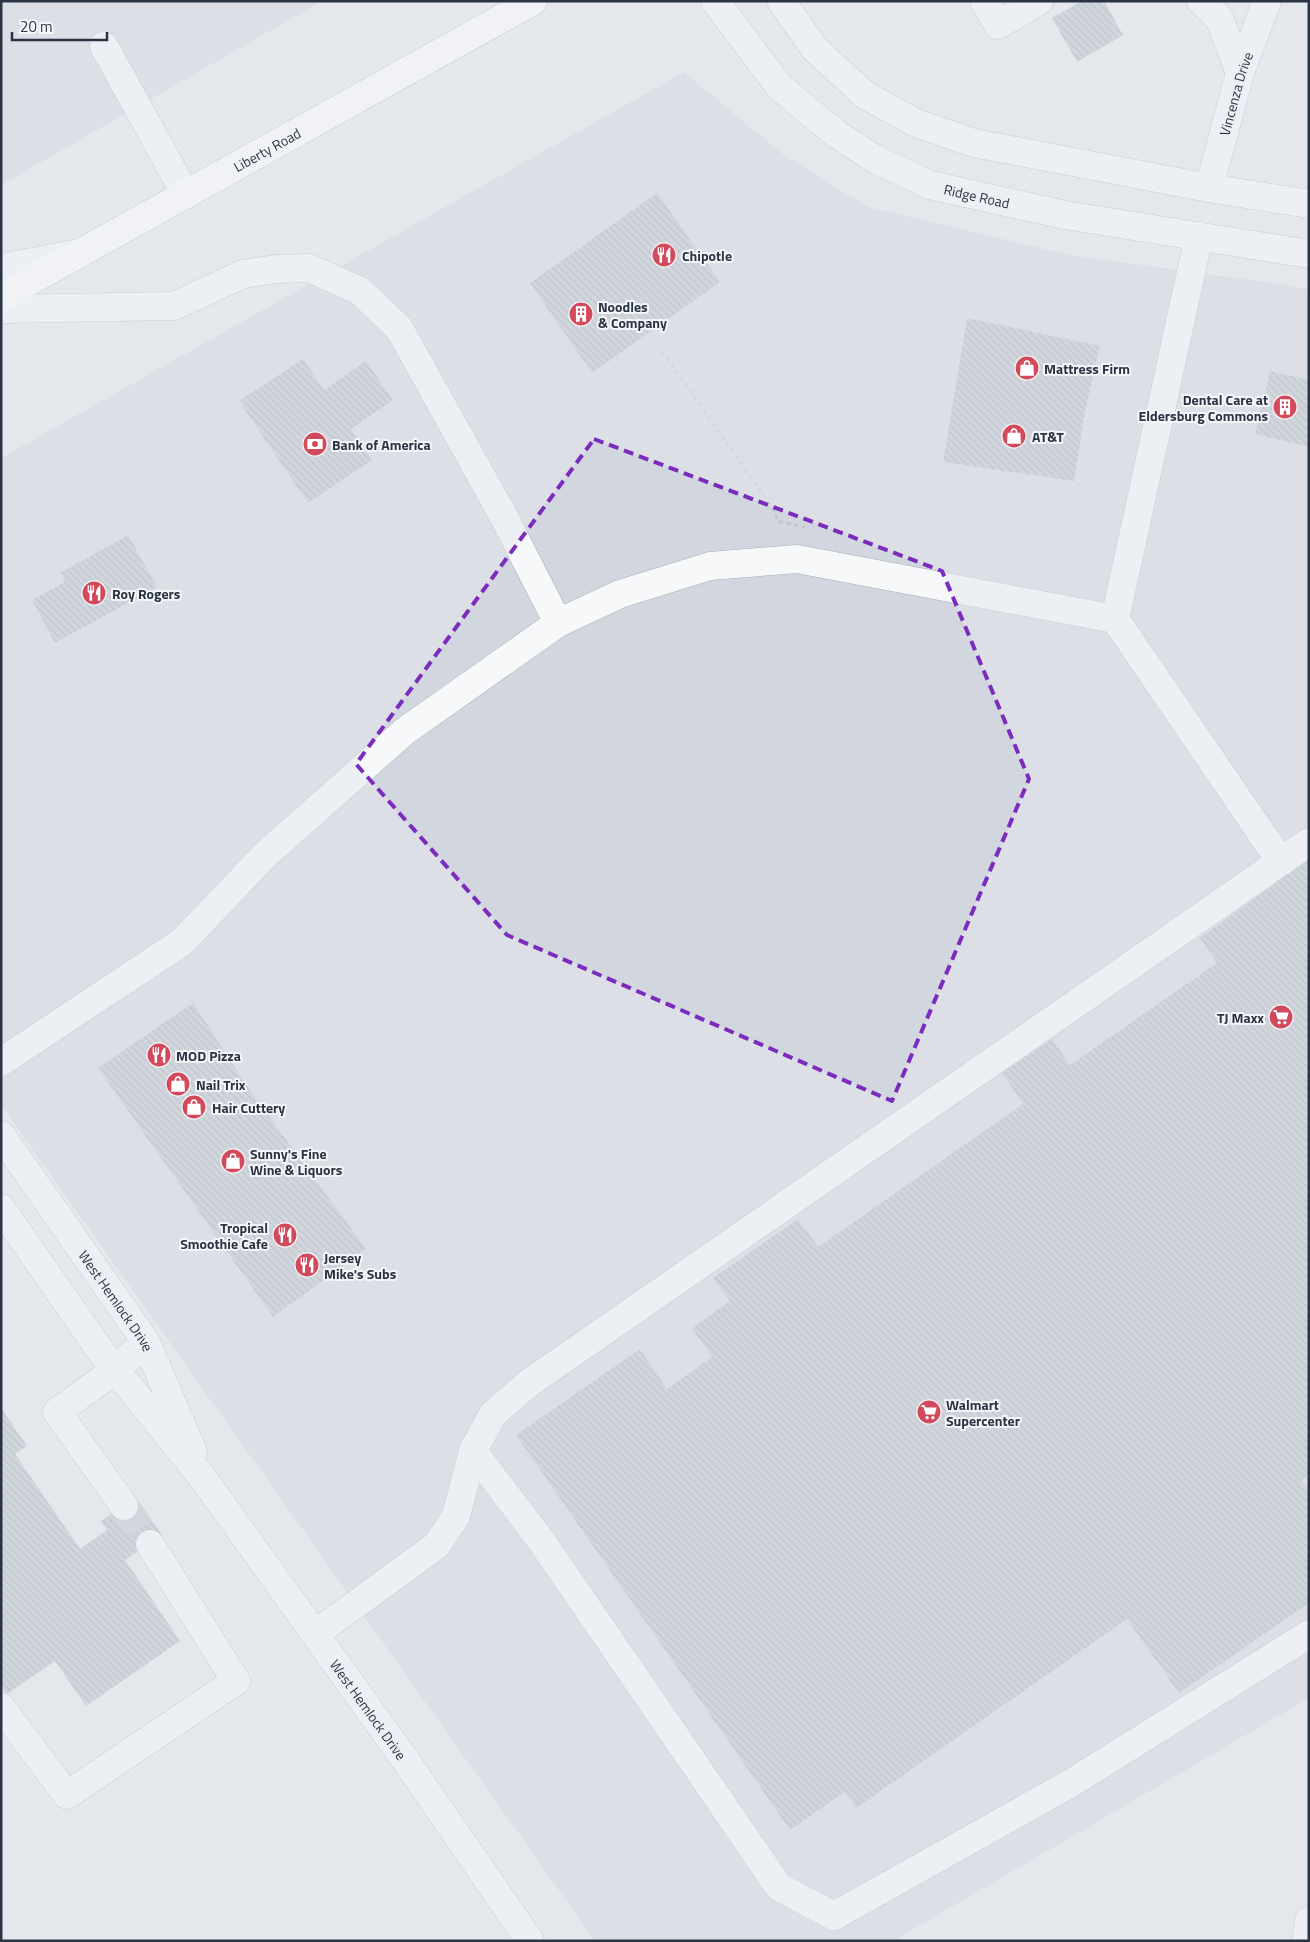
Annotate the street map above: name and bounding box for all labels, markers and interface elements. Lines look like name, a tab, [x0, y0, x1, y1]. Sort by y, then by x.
scale bar	[12, 10, 108, 42]
text: 20 m	[20, 15, 53, 38]
street label: Vincenza Drive	[1213, 49, 1258, 138]
street label: Liberty Road	[229, 122, 304, 176]
street label: Ridge Road	[942, 178, 1012, 213]
restaurant icon: Chipotle	[651, 242, 677, 268]
place label: Chipotle	[682, 245, 732, 266]
place label: Noodles & Company	[598, 296, 667, 333]
building icon: Noodles & Company	[568, 301, 594, 327]
shop icon: Mattress Firm	[1014, 355, 1040, 381]
place label: Mattress Firm	[1044, 358, 1130, 379]
place label: Dental Care at Eldersburg Commons	[1138, 389, 1268, 426]
building icon: Dental Care at Eldersburg Commons	[1272, 394, 1298, 420]
shop icon: AT&T	[1001, 423, 1027, 449]
place label: AT&T	[1032, 426, 1064, 447]
bank icon: Bank of America	[302, 431, 328, 457]
place label: Bank of America	[332, 434, 431, 455]
restaurant icon: Roy Rogers	[81, 580, 107, 606]
place label: Roy Rogers	[112, 583, 181, 604]
supermarket icon: TJ Maxx	[1268, 1004, 1294, 1030]
place label: TJ Maxx	[1217, 1007, 1264, 1028]
restaurant icon: MOD Pizza	[146, 1042, 172, 1068]
place label: MOD Pizza	[176, 1045, 241, 1066]
shop icon: Nail Trix	[165, 1071, 191, 1097]
place label: Nail Trix	[196, 1074, 246, 1095]
shop icon: Hair Cuttery	[181, 1094, 207, 1120]
place label: Hair Cuttery	[212, 1097, 285, 1118]
place label: Sunny's Fine Wine & Liquors	[250, 1143, 343, 1180]
shop icon: Sunny's Fine Wine & Liquors	[220, 1148, 246, 1174]
place label: Tropical Smoothie Cafe	[180, 1217, 268, 1254]
restaurant icon: Tropical Smoothie Cafe	[272, 1222, 298, 1248]
street label: West Hemlock Drive	[74, 1246, 159, 1354]
place label: Jersey Mike's Subs	[324, 1247, 397, 1284]
restaurant icon: Jersey Mike's Subs	[294, 1252, 320, 1278]
place label: Walmart Supercenter	[946, 1394, 1020, 1431]
supermarket icon: Walmart Supercenter	[916, 1399, 942, 1425]
street label: West Hemlock Drive	[326, 1655, 412, 1764]

